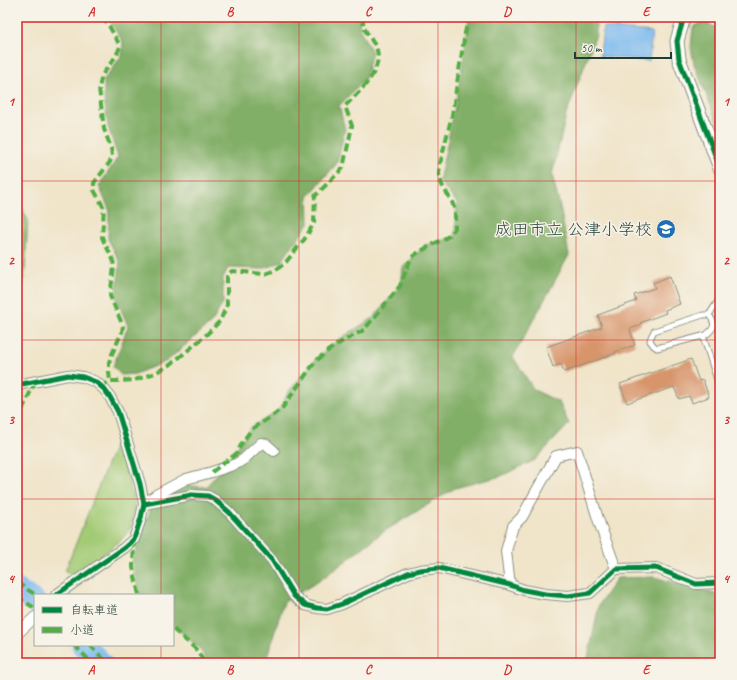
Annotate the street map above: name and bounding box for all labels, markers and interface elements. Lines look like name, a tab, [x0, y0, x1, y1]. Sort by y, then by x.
text: A	[88, 4, 96, 20]
text: B	[227, 4, 235, 20]
text: C	[365, 4, 373, 20]
text: D	[503, 4, 512, 20]
text: E	[643, 4, 652, 20]
scale bar	[575, 34, 671, 60]
text: 50 m	[581, 40, 603, 56]
text: 1	[8, 94, 16, 110]
text: 1	[723, 94, 731, 110]
school or university icon: 成田市立 公津小学校	[655, 218, 677, 240]
place label: 成田市立 公津小学校	[495, 219, 652, 240]
text: 2	[8, 253, 15, 269]
text: 2	[723, 253, 730, 269]
text: 3	[8, 412, 15, 428]
text: 3	[723, 412, 730, 428]
text: 4	[8, 571, 16, 587]
text: 4	[723, 571, 731, 587]
legend	[34, 594, 174, 646]
text: 自転車道	[70, 602, 118, 618]
text: 小道	[70, 622, 94, 638]
text: A	[88, 662, 96, 678]
text: B	[227, 662, 235, 678]
text: C	[365, 662, 373, 678]
text: D	[503, 662, 512, 678]
text: E	[643, 662, 652, 678]

